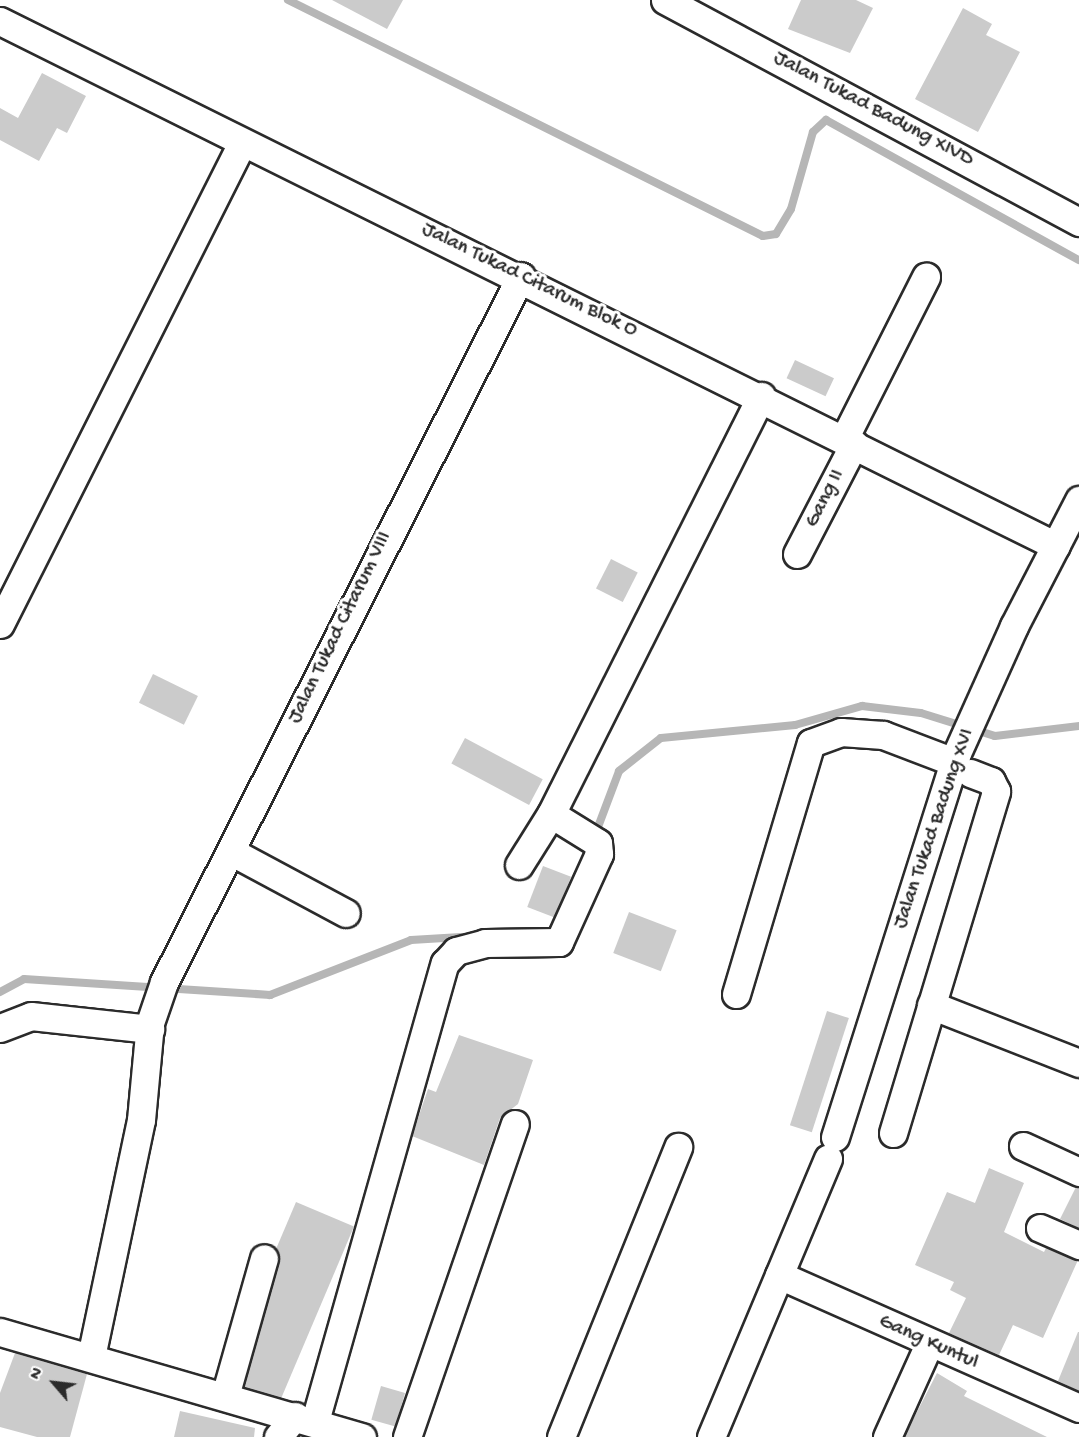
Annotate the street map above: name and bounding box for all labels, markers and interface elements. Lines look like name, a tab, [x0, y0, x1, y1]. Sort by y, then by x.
street label: Jalan Tukad Badung XIVD	[769, 46, 977, 174]
street label: Jalan Tukad Citarum Blok O	[417, 218, 641, 344]
street label: Gang II	[801, 466, 851, 532]
street label: Jalan Tukad Citarum VIII	[284, 528, 398, 728]
street label: Jalan Tukad Badung XVI	[889, 726, 981, 932]
street label: Gang Kuntul	[874, 1310, 982, 1376]
north arrow	[24, 1353, 84, 1413]
text: N	[27, 1365, 49, 1383]

